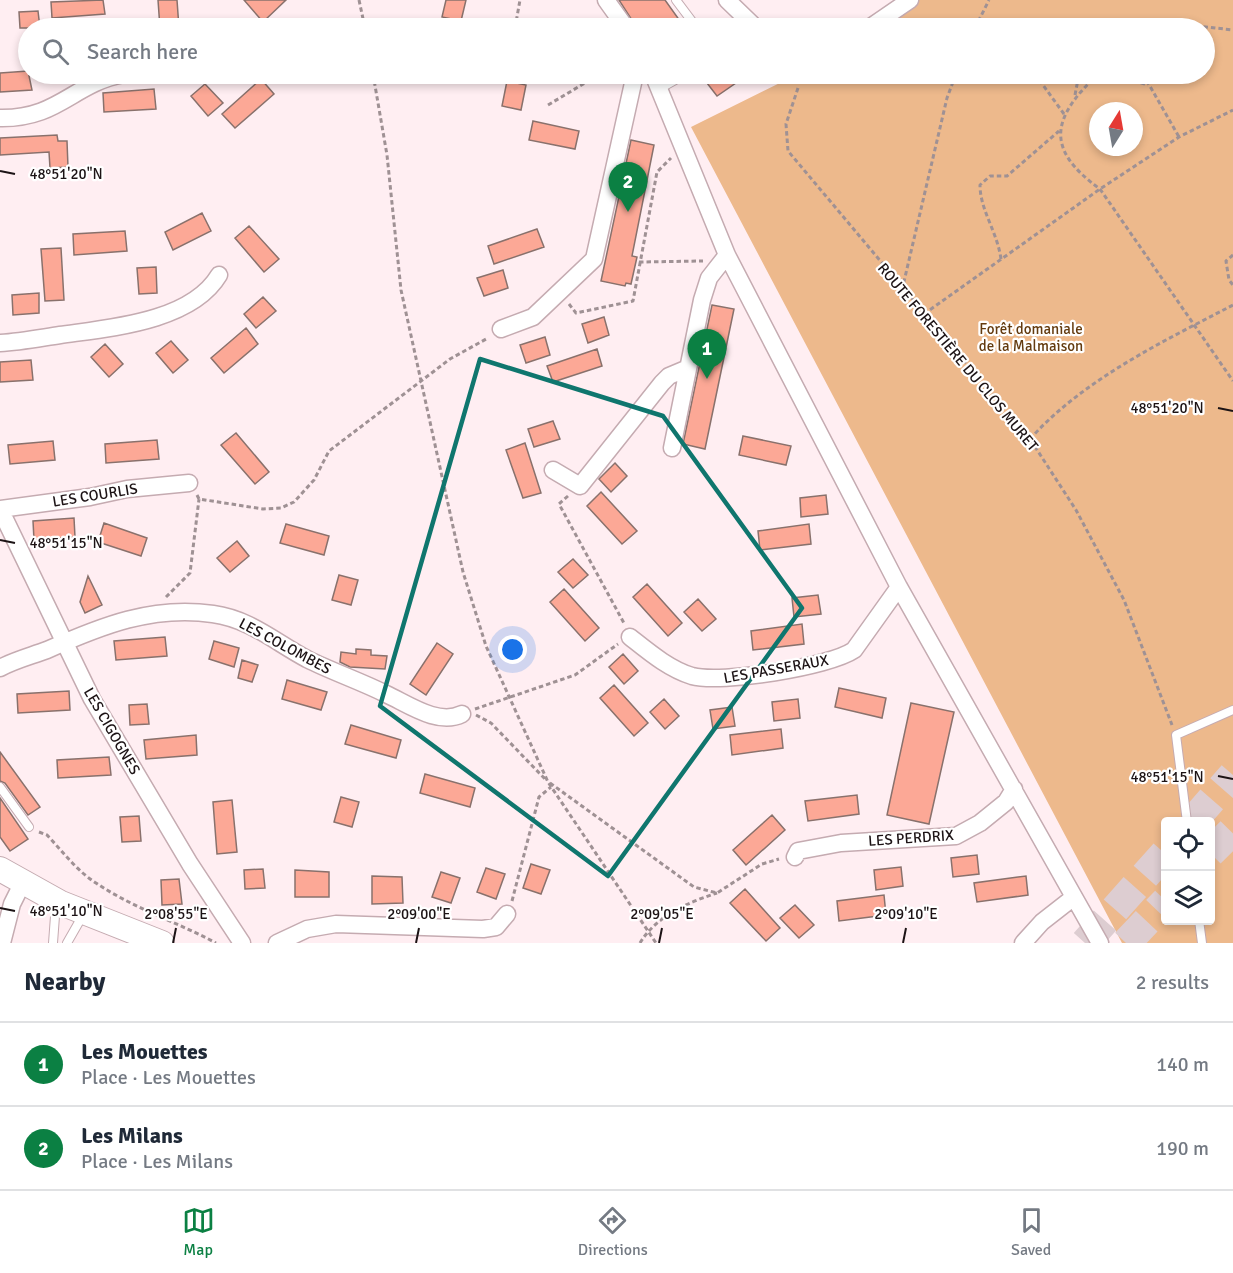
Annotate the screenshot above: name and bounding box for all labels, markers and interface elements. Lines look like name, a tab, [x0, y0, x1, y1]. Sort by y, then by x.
search box	[18, 18, 1215, 84]
icon: search	[39, 35, 72, 68]
text: Search here	[87, 38, 198, 65]
north arrow	[1089, 102, 1143, 156]
pin: 2	[608, 162, 648, 212]
text: 48°51'20"N	[29, 165, 103, 183]
street label: ROUTE FORESTIÈRE DU CLOS MURET	[874, 259, 1043, 455]
park label: Forêt domaniale de la Malmaison	[979, 320, 1083, 355]
pin: 1	[688, 330, 726, 379]
text: 48°51'20"N	[1130, 399, 1204, 417]
street label: LES COURLIS	[51, 479, 139, 511]
text: 48°51'15"N	[29, 534, 103, 552]
street label: LES COLOMBES	[236, 614, 334, 678]
your location	[498, 635, 527, 664]
street label: LES PASSERAUX	[722, 651, 830, 687]
street label: LES CIGOGNES	[80, 684, 144, 778]
text: 48°51'15"N	[1130, 768, 1204, 786]
map controls	[1161, 817, 1215, 925]
button: locate	[1161, 817, 1215, 871]
street label: LES PERDRIX	[868, 826, 955, 850]
button: layers	[1161, 871, 1215, 925]
text: 48°51'10"N	[29, 902, 103, 920]
text: 2°08'55"E	[144, 905, 208, 923]
text: 2°09'00"E	[387, 905, 451, 923]
text: 2°09'05"E	[630, 905, 694, 923]
text: 2°09'10"E	[874, 905, 938, 923]
text: Nearby	[24, 966, 105, 998]
text: 2 results	[1136, 970, 1209, 995]
text: Les Mouettes	[81, 1038, 208, 1065]
text: 1	[38, 1052, 49, 1077]
text: 140 m	[1156, 1052, 1209, 1077]
text: Place · Les Mouettes	[81, 1065, 256, 1090]
text: Les Milans	[81, 1122, 183, 1149]
text: 2	[38, 1136, 49, 1161]
text: 190 m	[1156, 1136, 1209, 1161]
text: Place · Les Milans	[81, 1149, 233, 1174]
tab: Map	[182, 1204, 215, 1260]
tab: Directions	[578, 1204, 648, 1260]
tab: Saved	[1011, 1204, 1051, 1260]

